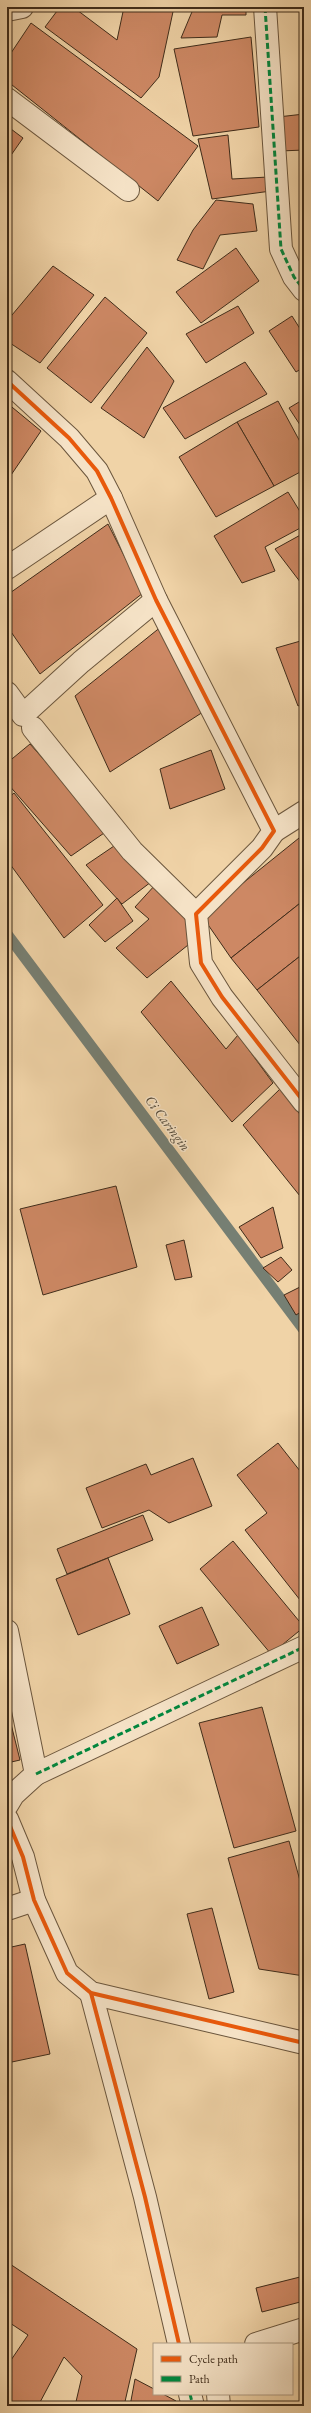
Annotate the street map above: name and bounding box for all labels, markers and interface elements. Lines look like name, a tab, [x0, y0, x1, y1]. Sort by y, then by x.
water label: Ci Caringin	[141, 1092, 195, 1154]
legend	[153, 2343, 293, 2395]
text: Cycle path	[189, 2351, 238, 2367]
text: Path	[189, 2371, 210, 2387]

